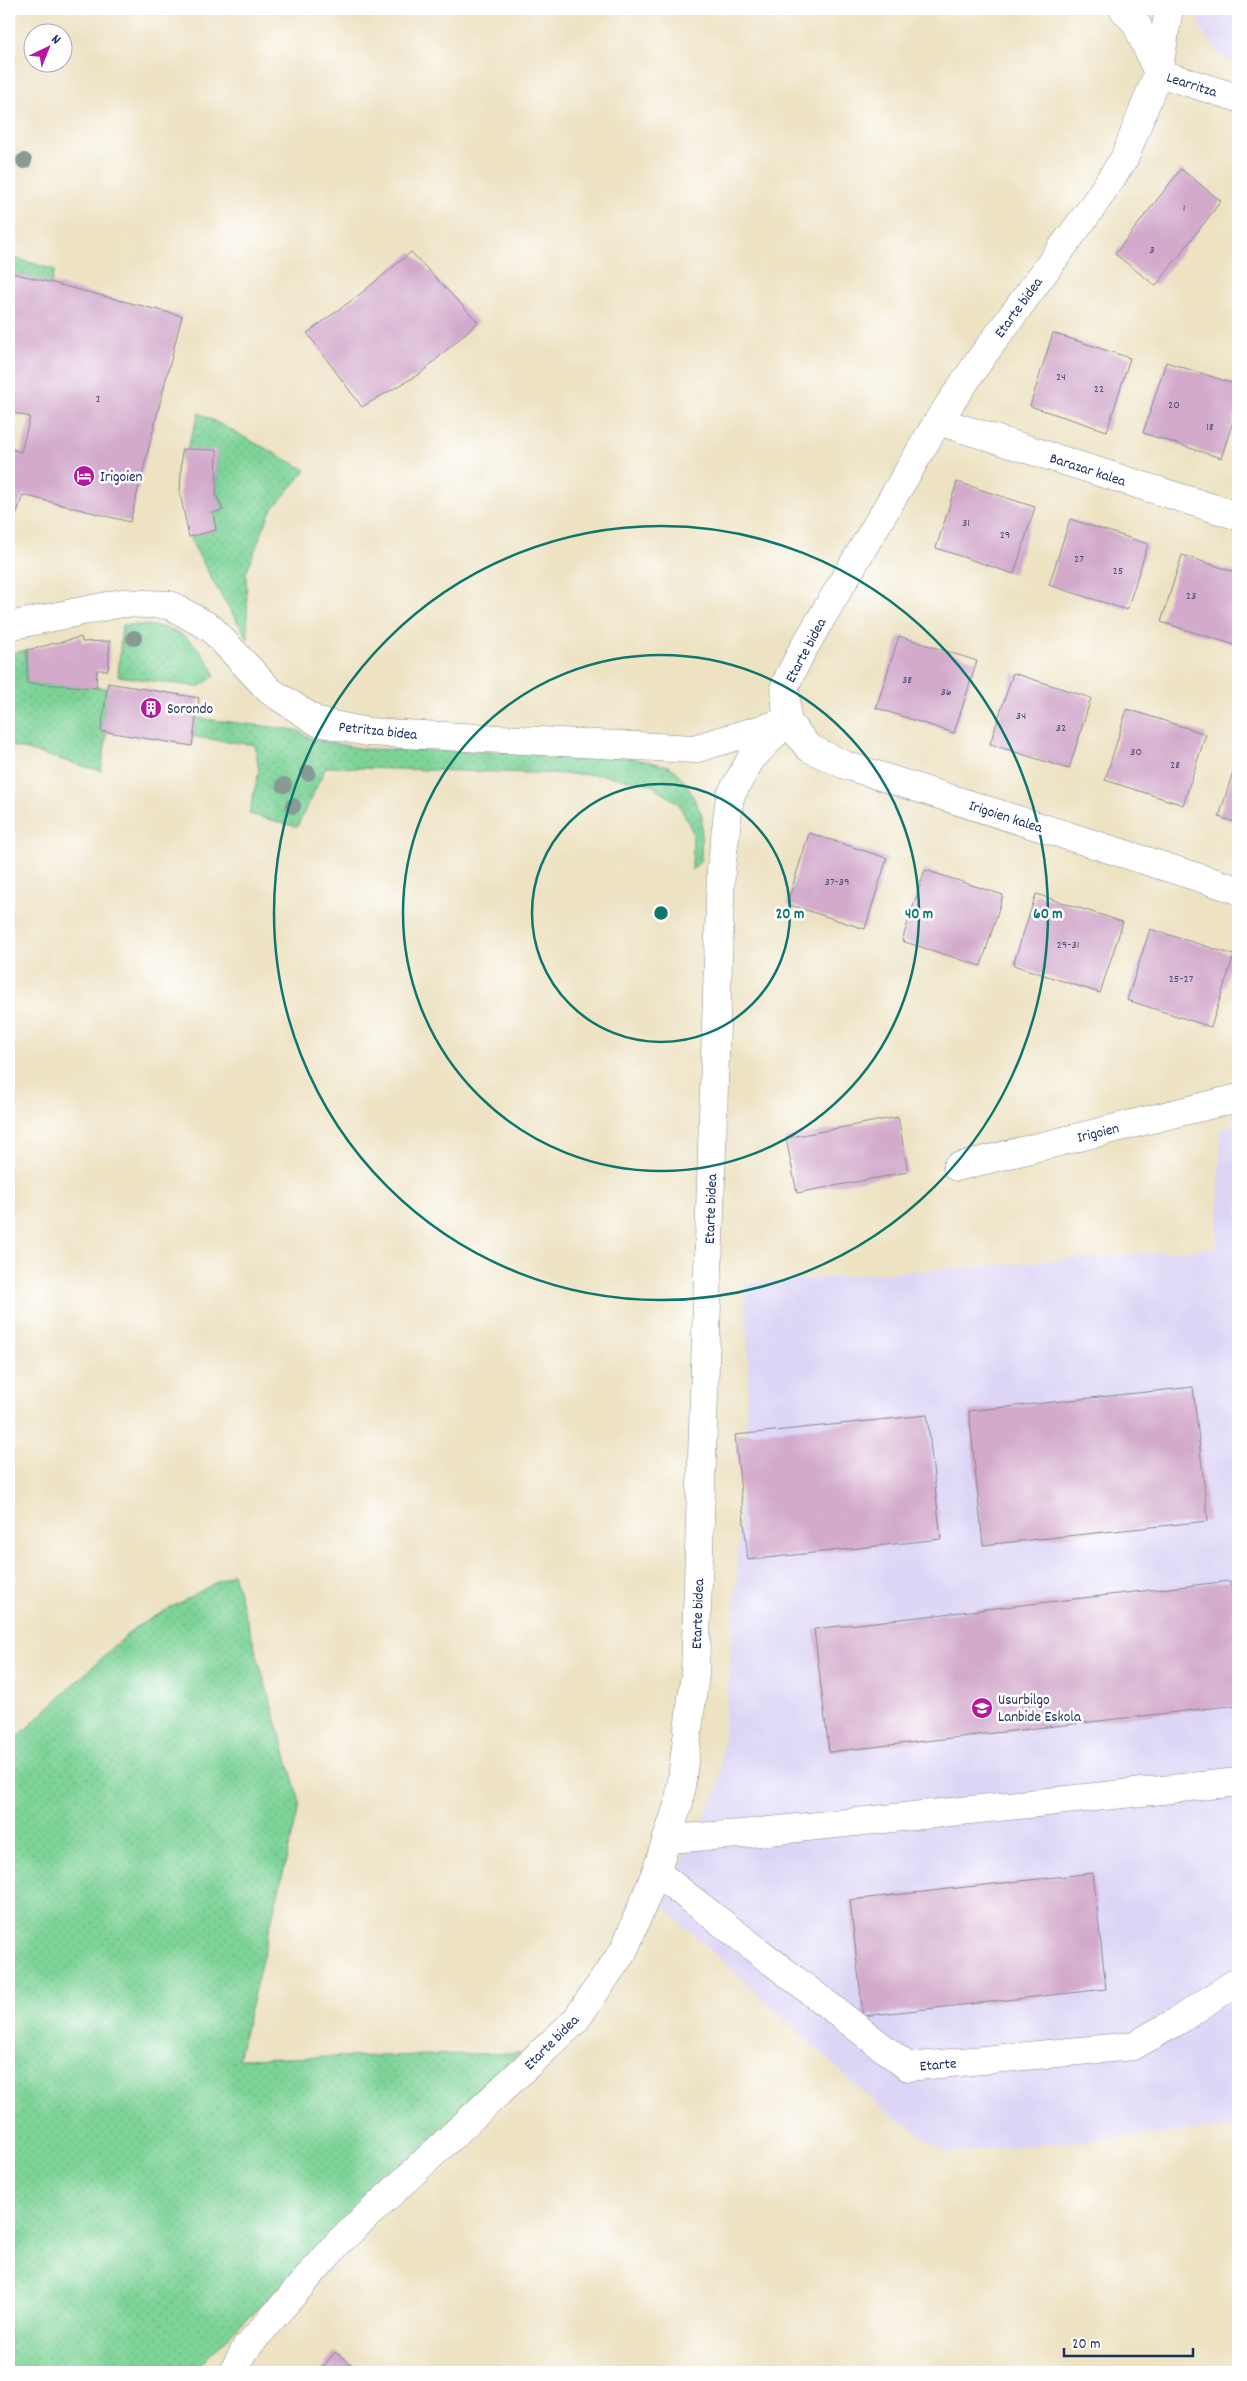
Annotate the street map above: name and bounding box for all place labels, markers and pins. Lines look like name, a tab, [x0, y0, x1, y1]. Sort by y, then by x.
hotel icon: Irigoien	[72, 464, 96, 488]
place label: Irigoien	[100, 467, 143, 489]
building icon: Sorondo	[139, 696, 163, 720]
place label: Sorondo	[167, 699, 213, 721]
centre of rings	[652, 904, 670, 922]
place label: Usurbilgo Lanbide Eskola	[998, 1690, 1082, 1729]
school or university icon: Usurbilgo Lanbide Eskola	[970, 1696, 994, 1720]

